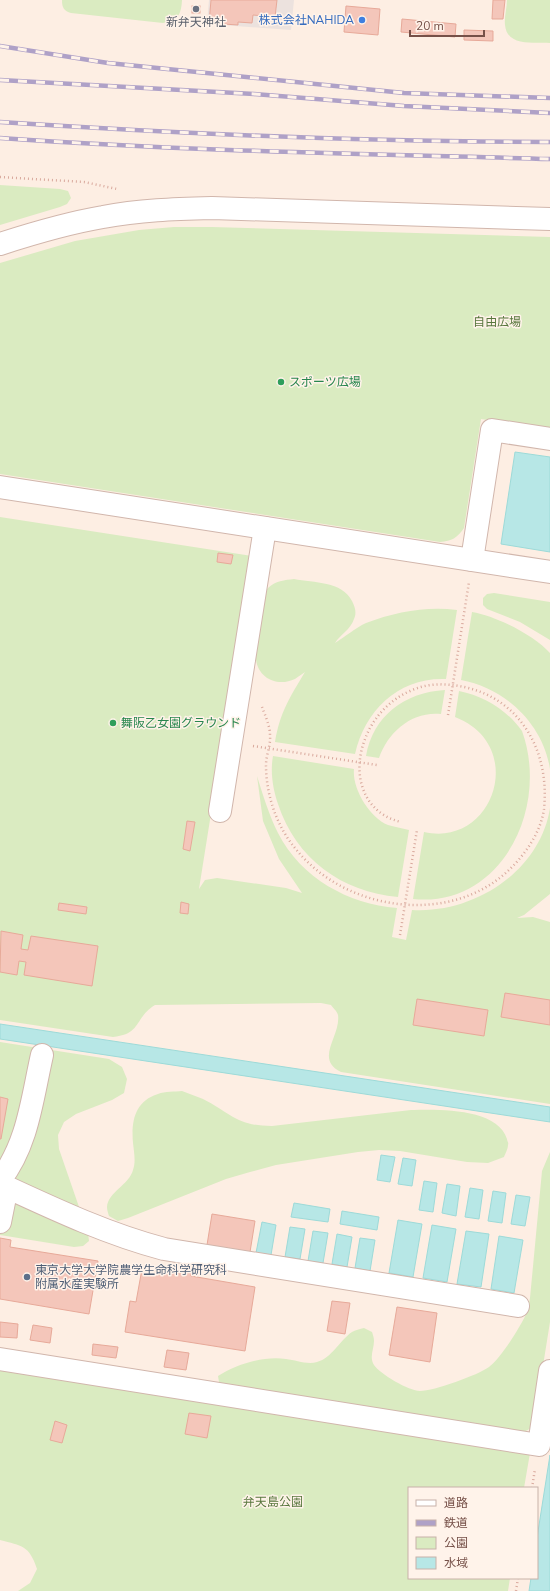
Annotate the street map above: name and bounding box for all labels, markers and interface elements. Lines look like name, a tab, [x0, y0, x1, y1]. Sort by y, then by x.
marker: 新弁天神社	[191, 4, 201, 14]
place label: 株式会社NAHIDA	[259, 12, 354, 28]
scale bar	[410, 12, 484, 38]
place label: 新弁天神社	[166, 14, 226, 30]
marker: 株式会社NAHIDA	[357, 15, 367, 25]
text: 20 m	[416, 18, 444, 34]
park label: 自由広場	[473, 314, 521, 330]
place label: スポーツ広場	[289, 374, 361, 390]
marker: スポーツ広場	[276, 377, 286, 387]
place label: 舞阪乙女園グラウンド	[121, 715, 241, 731]
marker: 舞阪乙女園グラウンド	[108, 718, 118, 728]
place label: 東京大学大学院農学生命科学研究科 附属水産実験所	[35, 1262, 227, 1292]
marker: 東京大学大学院農学生命科学研究科 附属水産実験所	[22, 1272, 32, 1282]
legend	[408, 1487, 538, 1579]
park label: 弁天島公園	[243, 1494, 303, 1510]
text: 道路	[444, 1495, 468, 1511]
text: 鉄道	[444, 1515, 468, 1531]
text: 公園	[444, 1535, 468, 1551]
text: 水域	[444, 1555, 468, 1571]

